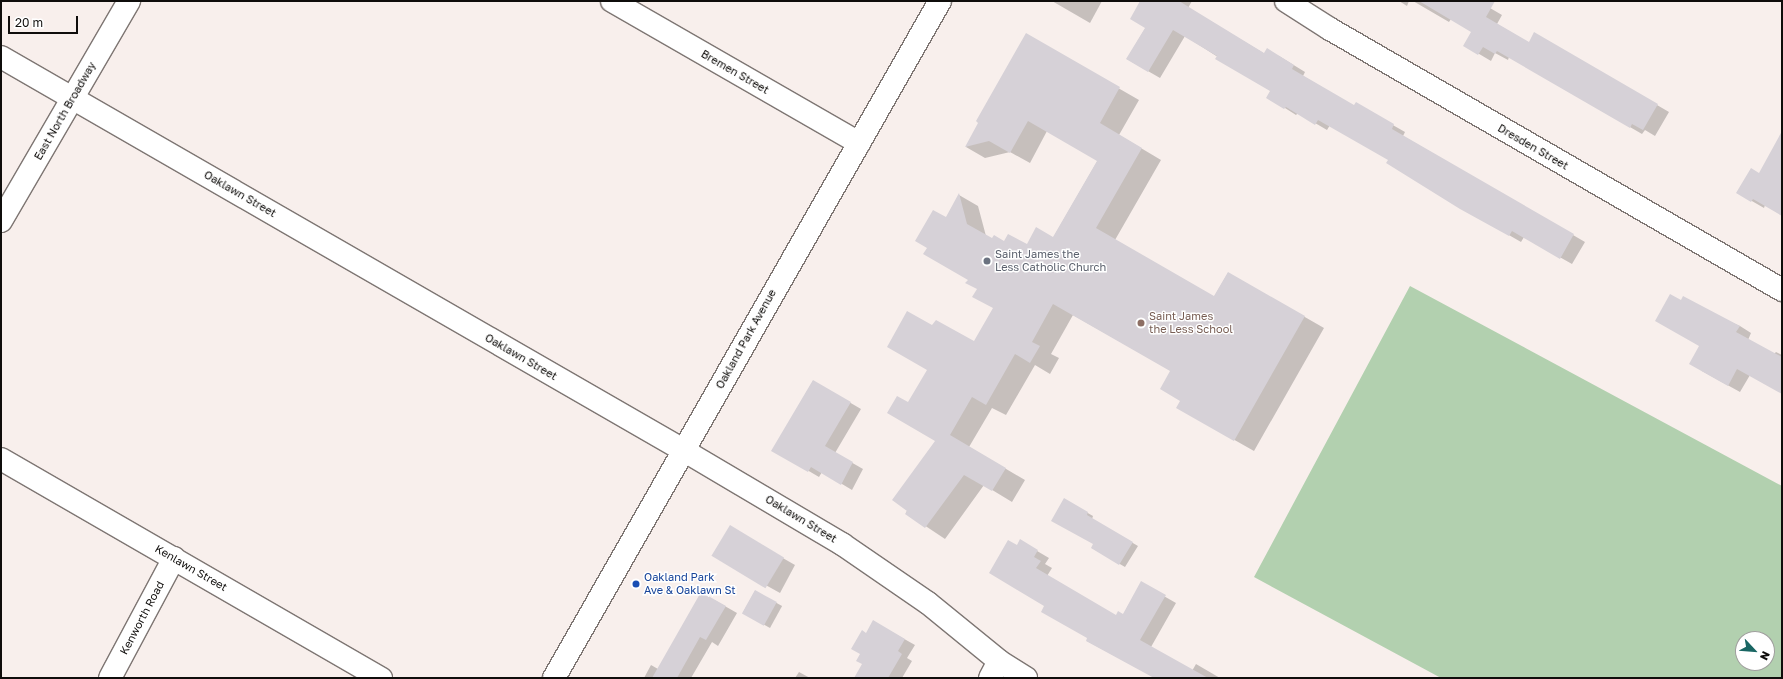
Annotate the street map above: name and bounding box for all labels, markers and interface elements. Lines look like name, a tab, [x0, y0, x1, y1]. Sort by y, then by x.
scale bar	[10, 8, 80, 34]
text: 20 m	[15, 15, 43, 30]
street label: Bremen Street	[699, 47, 771, 97]
street label: East North Broadway	[31, 60, 99, 162]
street label: Dresden Street	[1495, 121, 1571, 173]
street label: Oaklawn Street	[202, 168, 278, 220]
place label: Saint James the Less Catholic Church	[995, 248, 1106, 274]
marker: Saint James the Less Catholic Church	[982, 256, 992, 266]
street label: Oakland Park Avenue	[713, 287, 779, 391]
place label: Saint James the Less School	[1149, 310, 1233, 336]
marker: Saint James the Less School	[1136, 318, 1146, 328]
street label: Oaklawn Street	[483, 331, 559, 383]
street label: Oaklawn Street	[763, 492, 839, 546]
street label: Kenlawn Street	[153, 542, 229, 594]
place label: Oakland Park Ave & Oaklawn St	[644, 571, 736, 597]
street label: Kenworth Road	[117, 579, 167, 657]
marker: Oakland Park Ave & Oaklawn St	[631, 579, 641, 589]
north arrow	[1735, 631, 1775, 671]
text: N	[1758, 649, 1773, 663]

